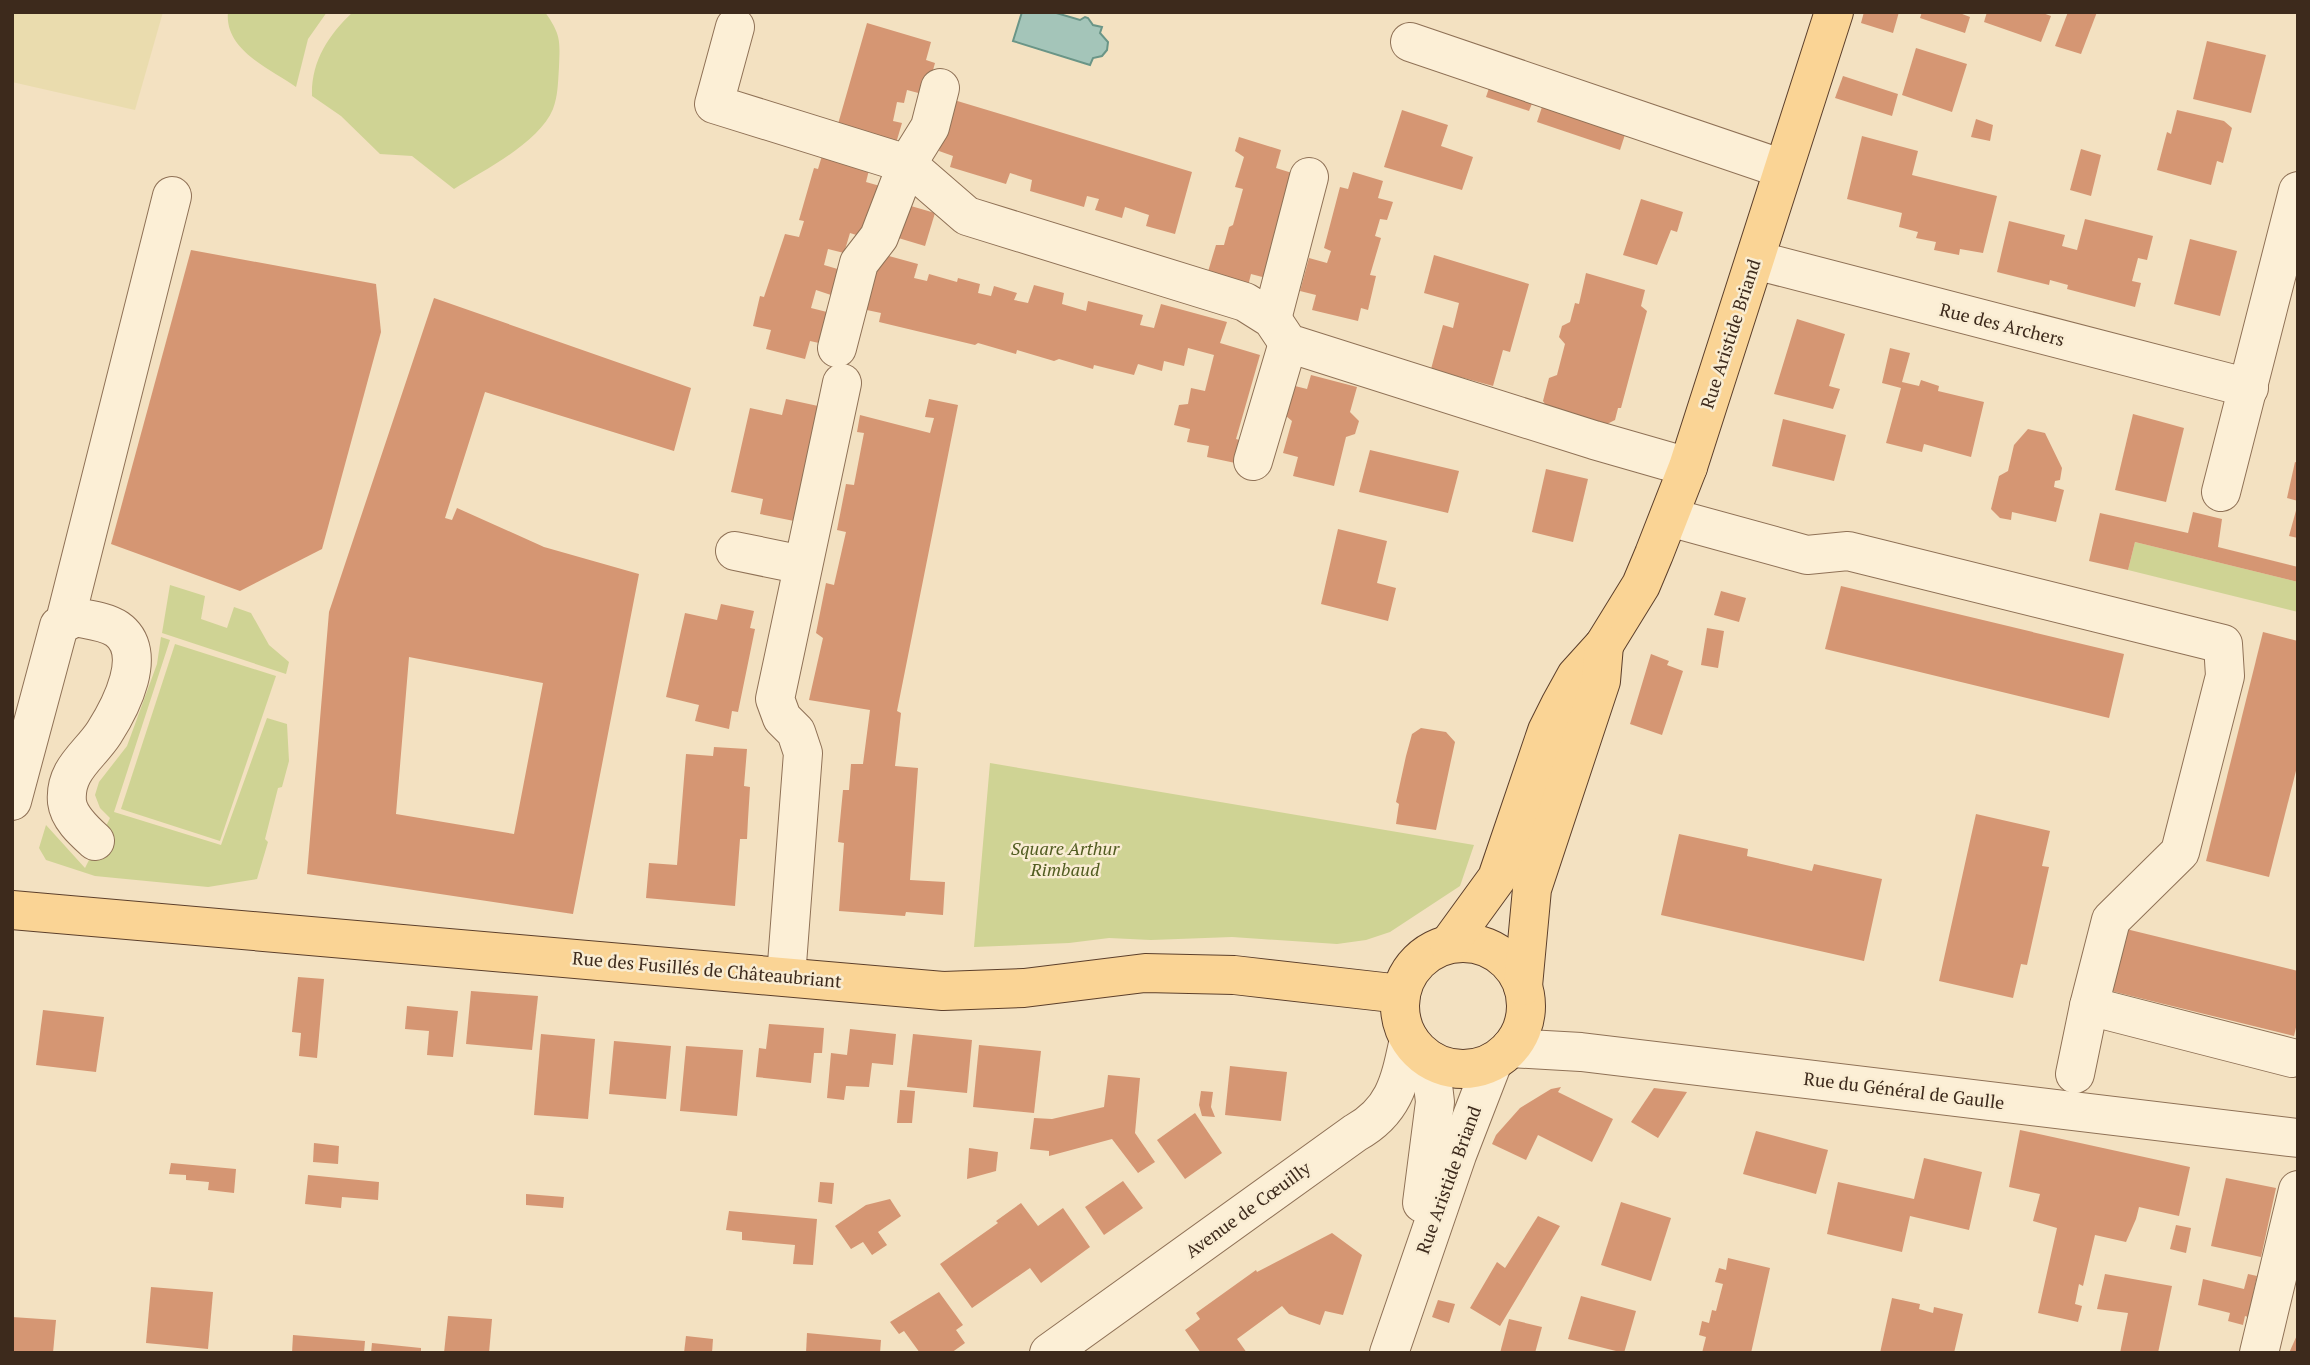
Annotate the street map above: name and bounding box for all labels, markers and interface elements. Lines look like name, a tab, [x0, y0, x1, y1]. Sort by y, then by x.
street label: Rue Aristide Briand	[1695, 256, 1766, 412]
street label: Rue des Archers	[1937, 297, 2067, 351]
park label: Square Arthur Rimbaud	[1011, 836, 1120, 881]
street label: Rue des Fusillés de Châteaubriant	[571, 945, 843, 993]
street label: Rue du Général de Gaulle	[1802, 1066, 2006, 1114]
street label: Rue Aristide Briand	[1410, 1102, 1486, 1257]
street label: Avenue de Cœuilly	[1180, 1155, 1316, 1263]

